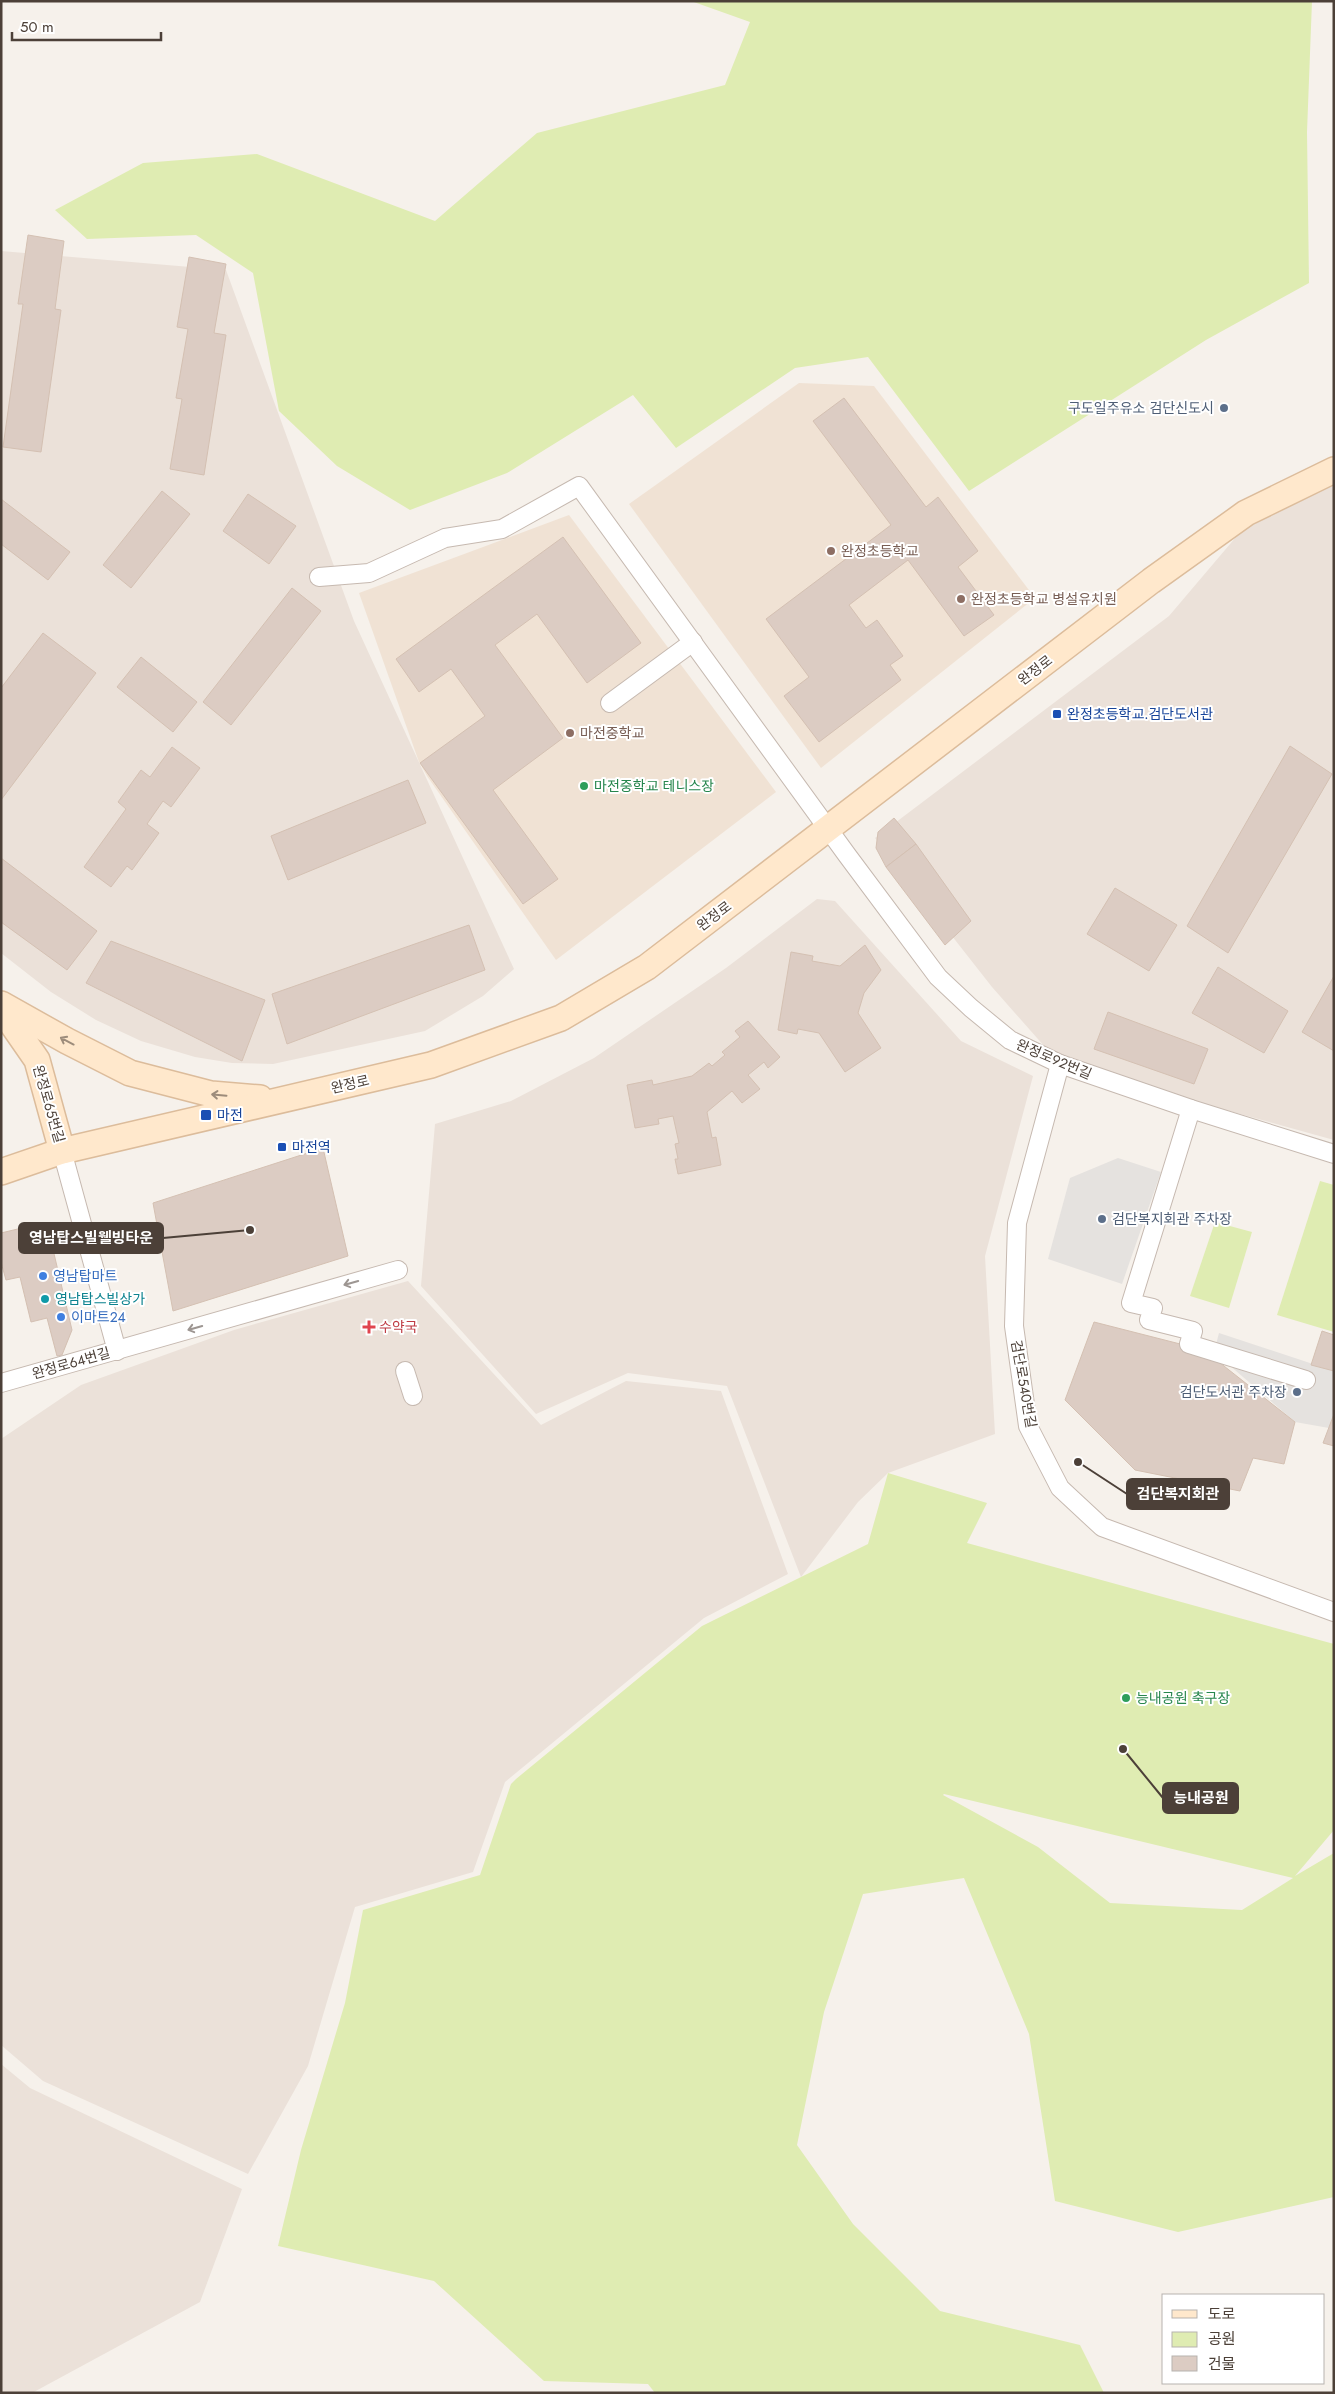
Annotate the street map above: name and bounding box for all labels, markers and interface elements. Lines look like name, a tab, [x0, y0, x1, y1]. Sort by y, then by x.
scale bar	[12, 10, 161, 42]
text: 50 m	[20, 16, 54, 38]
place label: 구도일주유소 검단신도시	[1068, 398, 1214, 418]
marker: 구도일주유소 검단신도시	[1218, 402, 1230, 414]
place label: 완정초등학교	[841, 541, 918, 561]
marker: 완정초등학교	[825, 545, 837, 557]
place label: 완정초등학교 병설유치원	[971, 589, 1117, 609]
marker: 완정초등학교 병설유치원	[955, 593, 967, 605]
street label: 완정로	[1014, 650, 1056, 690]
place label: 완정초등학교.검단도서관	[1067, 704, 1213, 724]
marker: 완정초등학교.검단도서관	[1051, 708, 1063, 720]
place label: 마전중학교	[580, 723, 645, 743]
marker: 마전중학교	[564, 727, 576, 739]
place label: 마전중학교 테니스장	[594, 776, 714, 796]
marker: 마전중학교 테니스장	[578, 780, 590, 792]
street label: 완정로	[693, 896, 736, 936]
street label: 완정로92번길	[1013, 1034, 1095, 1084]
one-way arrow	[59, 1036, 74, 1046]
street label: 완정로65번길	[28, 1063, 70, 1145]
street label: 완정로	[329, 1070, 371, 1098]
one-way arrow	[211, 1090, 227, 1099]
place label: 마전	[217, 1105, 243, 1125]
marker: 마전	[199, 1108, 213, 1122]
place label: 마전역	[292, 1137, 331, 1157]
marker: 마전역	[276, 1141, 288, 1153]
place label: 검단복지회관 주차장	[1112, 1209, 1232, 1229]
marker: 검단복지회관 주차장	[1096, 1213, 1108, 1225]
callout: 영남탑스빌웰빙타운	[19, 1223, 163, 1253]
text: 영남탑스빌웰빙타운	[29, 1227, 153, 1249]
place label: 영남탑마트	[53, 1266, 118, 1286]
marker: 영남탑마트	[37, 1270, 49, 1282]
one-way arrow	[343, 1279, 359, 1289]
place label: 영남탑스빌상가	[55, 1289, 145, 1309]
marker: 영남탑스빌상가	[39, 1293, 51, 1305]
place label: 이마트24	[71, 1307, 126, 1327]
marker: 이마트24	[55, 1311, 67, 1323]
place label: 수약국	[379, 1317, 418, 1337]
marker: 수약국	[363, 1321, 375, 1333]
one-way arrow	[187, 1324, 203, 1334]
street label: 검단로540번길	[1006, 1339, 1042, 1429]
street label: 완정로64번길	[29, 1342, 113, 1384]
place label: 검단도서관 주차장	[1180, 1382, 1287, 1402]
marker: 검단도서관 주차장	[1291, 1386, 1303, 1398]
callout: 검단복지회관	[1127, 1479, 1229, 1509]
text: 검단복지회관	[1137, 1483, 1220, 1505]
place label: 능내공원 축구장	[1136, 1688, 1230, 1708]
marker: 능내공원 축구장	[1120, 1692, 1132, 1704]
callout: 능내공원	[1163, 1783, 1238, 1813]
text: 능내공원	[1173, 1787, 1229, 1809]
legend	[1162, 2294, 1325, 2384]
text: 도로	[1208, 2303, 1236, 2325]
text: 공원	[1208, 2328, 1236, 2350]
text: 건물	[1208, 2353, 1236, 2375]

